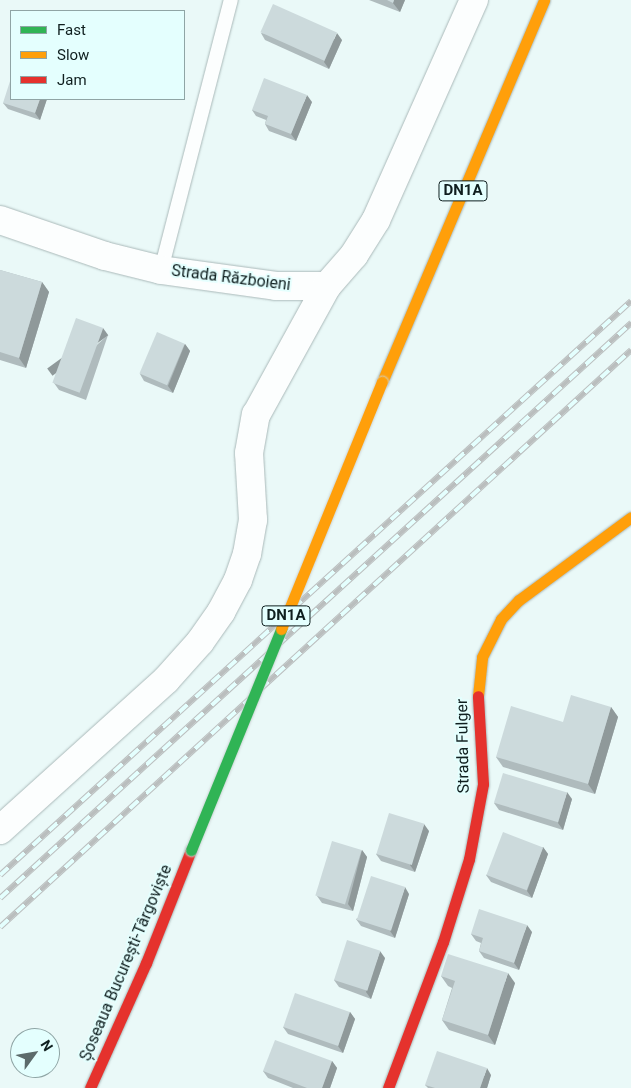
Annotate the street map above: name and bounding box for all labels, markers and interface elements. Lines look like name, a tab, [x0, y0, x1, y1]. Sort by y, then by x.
legend	[10, 10, 185, 100]
text: Fast	[57, 21, 86, 39]
text: Slow	[57, 46, 89, 64]
text: Jam	[57, 71, 87, 89]
road number: DN1A	[438, 178, 488, 204]
street label: Strada Războieni	[170, 261, 292, 295]
road number: DN1A	[261, 604, 311, 628]
street label: Strada Fulger	[453, 699, 473, 793]
street label: Șoseaua București-Târgoviște	[76, 862, 176, 1064]
north arrow	[10, 1028, 60, 1078]
text: N	[37, 1037, 56, 1054]

